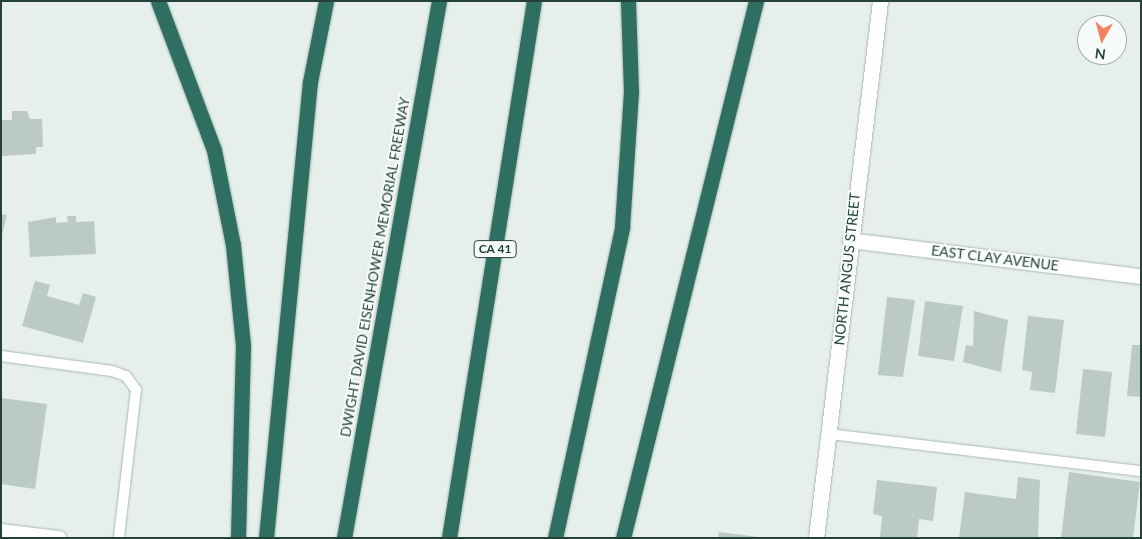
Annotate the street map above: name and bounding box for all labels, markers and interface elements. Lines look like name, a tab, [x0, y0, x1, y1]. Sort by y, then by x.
north arrow	[1077, 15, 1127, 65]
text: N	[1094, 45, 1107, 63]
street label: DWIGHT DAVID EISENHOWER MEMORIAL FREEWAY	[337, 95, 413, 439]
street label: NORTH ANGUS STREET	[831, 192, 863, 346]
road number: CA 41	[472, 240, 518, 258]
street label: EAST CLAY AVENUE	[930, 242, 1060, 274]

